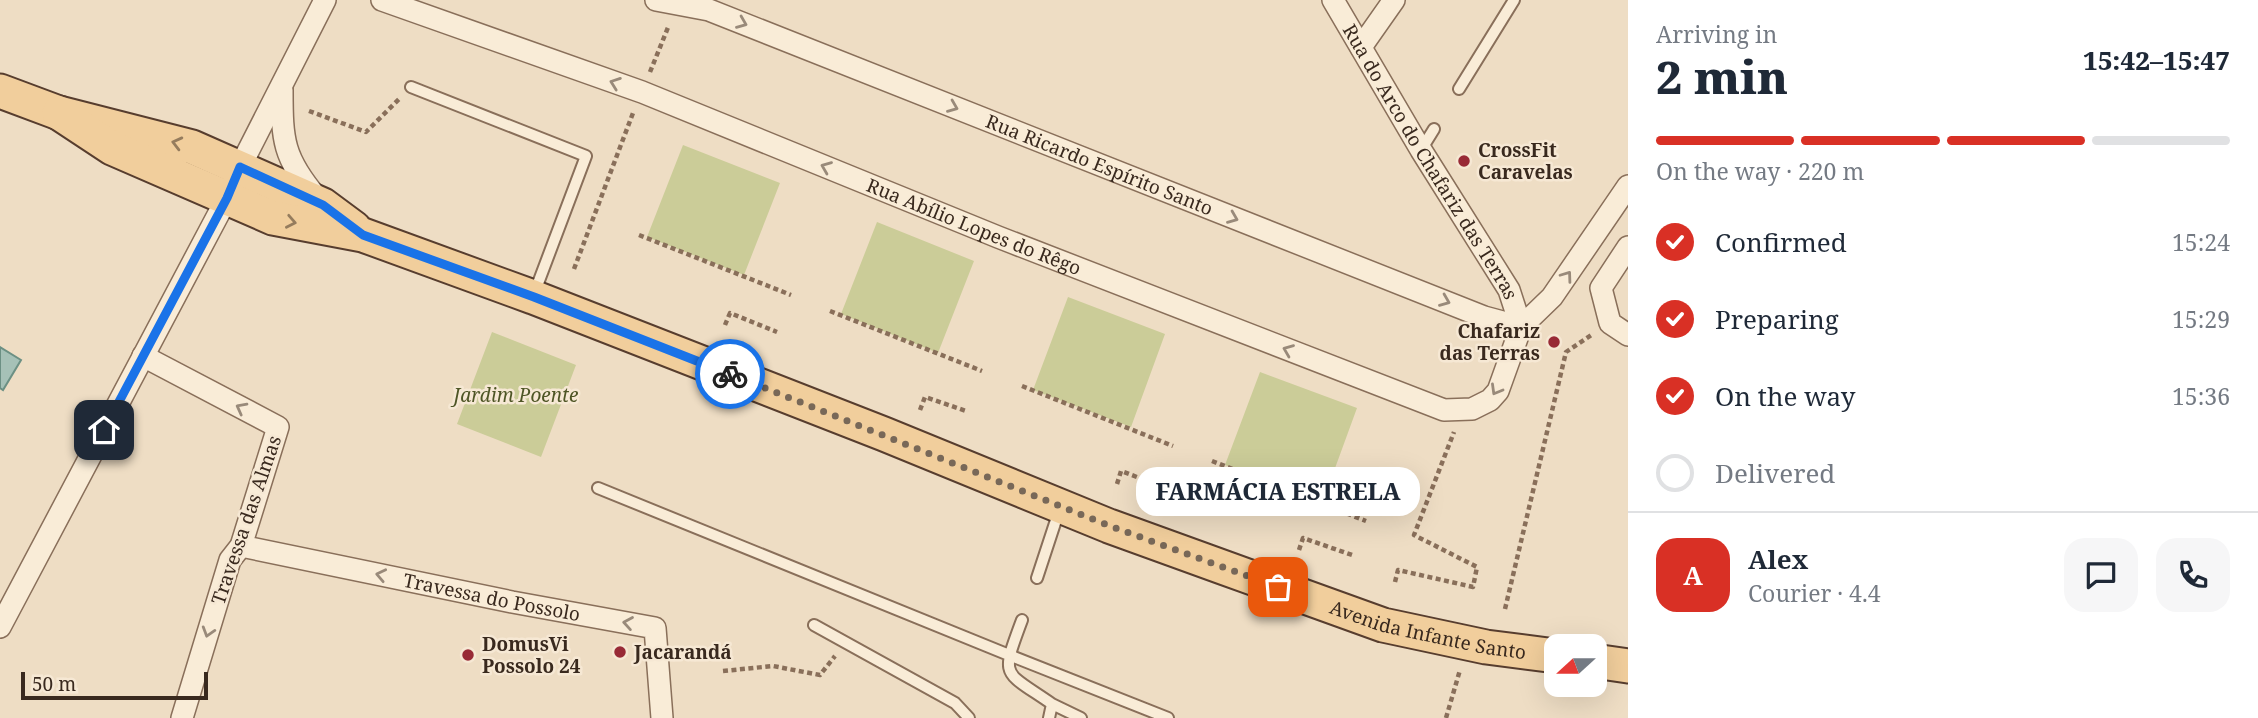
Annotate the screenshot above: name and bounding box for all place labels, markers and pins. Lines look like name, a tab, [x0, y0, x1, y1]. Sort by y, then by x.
place label: CrossFit Caravelas	[1478, 137, 1573, 185]
marker: CrossFit Caravelas	[1456, 153, 1472, 169]
place label: Chafariz das Terras	[1440, 318, 1540, 366]
marker: Chafariz das Terras	[1546, 334, 1562, 350]
pin	[74, 400, 134, 460]
callout: FARMÁCIA ESTRELA	[1136, 468, 1420, 517]
pin	[1248, 557, 1308, 617]
place label: DomusVi Possolo 24	[482, 631, 581, 679]
place label: Jacarandá	[633, 639, 732, 665]
marker: Jacarandá	[612, 644, 628, 660]
marker: DomusVi Possolo 24	[460, 647, 476, 663]

